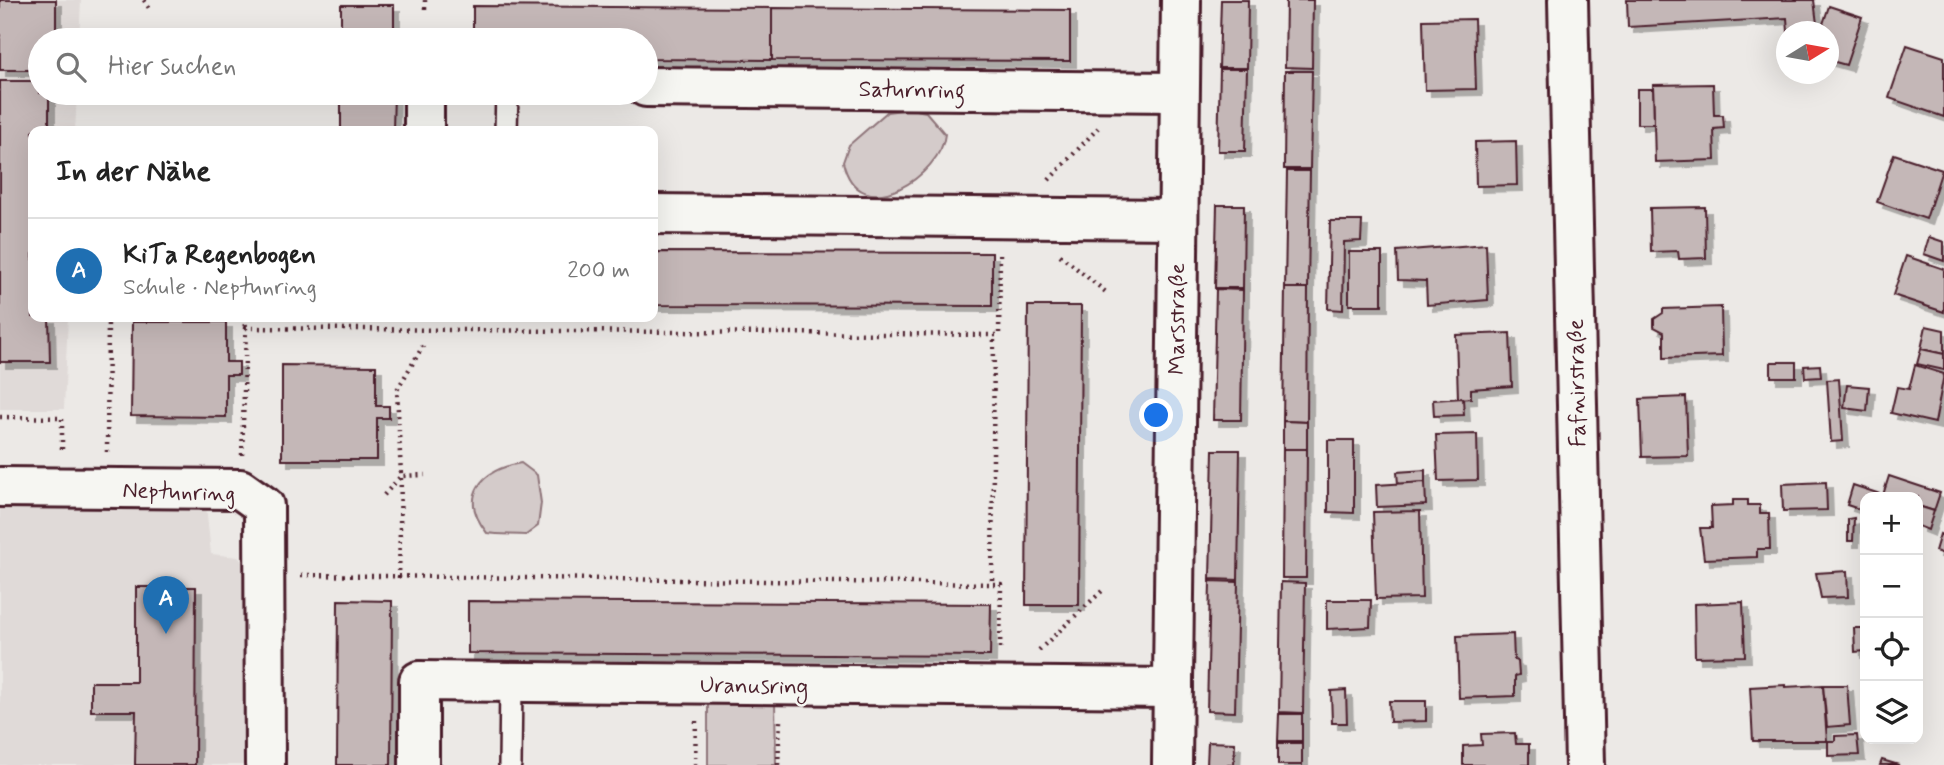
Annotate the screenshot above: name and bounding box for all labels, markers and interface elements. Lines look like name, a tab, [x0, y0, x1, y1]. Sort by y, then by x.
north arrow	[1776, 21, 1839, 84]
search box	[28, 28, 658, 105]
icon: search	[52, 48, 90, 86]
text: Hier suchen	[108, 50, 236, 84]
street label: Saturnring	[858, 75, 966, 109]
text: In der Nähe	[56, 152, 211, 191]
text: KiTa Regenbogen	[123, 239, 316, 273]
text: A	[71, 256, 87, 286]
text: 200 m	[567, 256, 630, 286]
street label: Marsstraße	[1163, 263, 1193, 375]
text: Schule · Neptunring	[123, 273, 317, 303]
street label: Fafnirstraße	[1562, 319, 1594, 447]
your location	[1139, 398, 1173, 432]
street label: Neptunring	[122, 476, 236, 510]
map controls	[1860, 492, 1923, 744]
button: +	[1860, 492, 1923, 555]
button: −	[1860, 555, 1923, 618]
pin: A	[143, 576, 189, 634]
button: locate	[1860, 618, 1923, 681]
street label: Uranusring	[699, 671, 808, 705]
button: layers	[1860, 681, 1923, 744]

